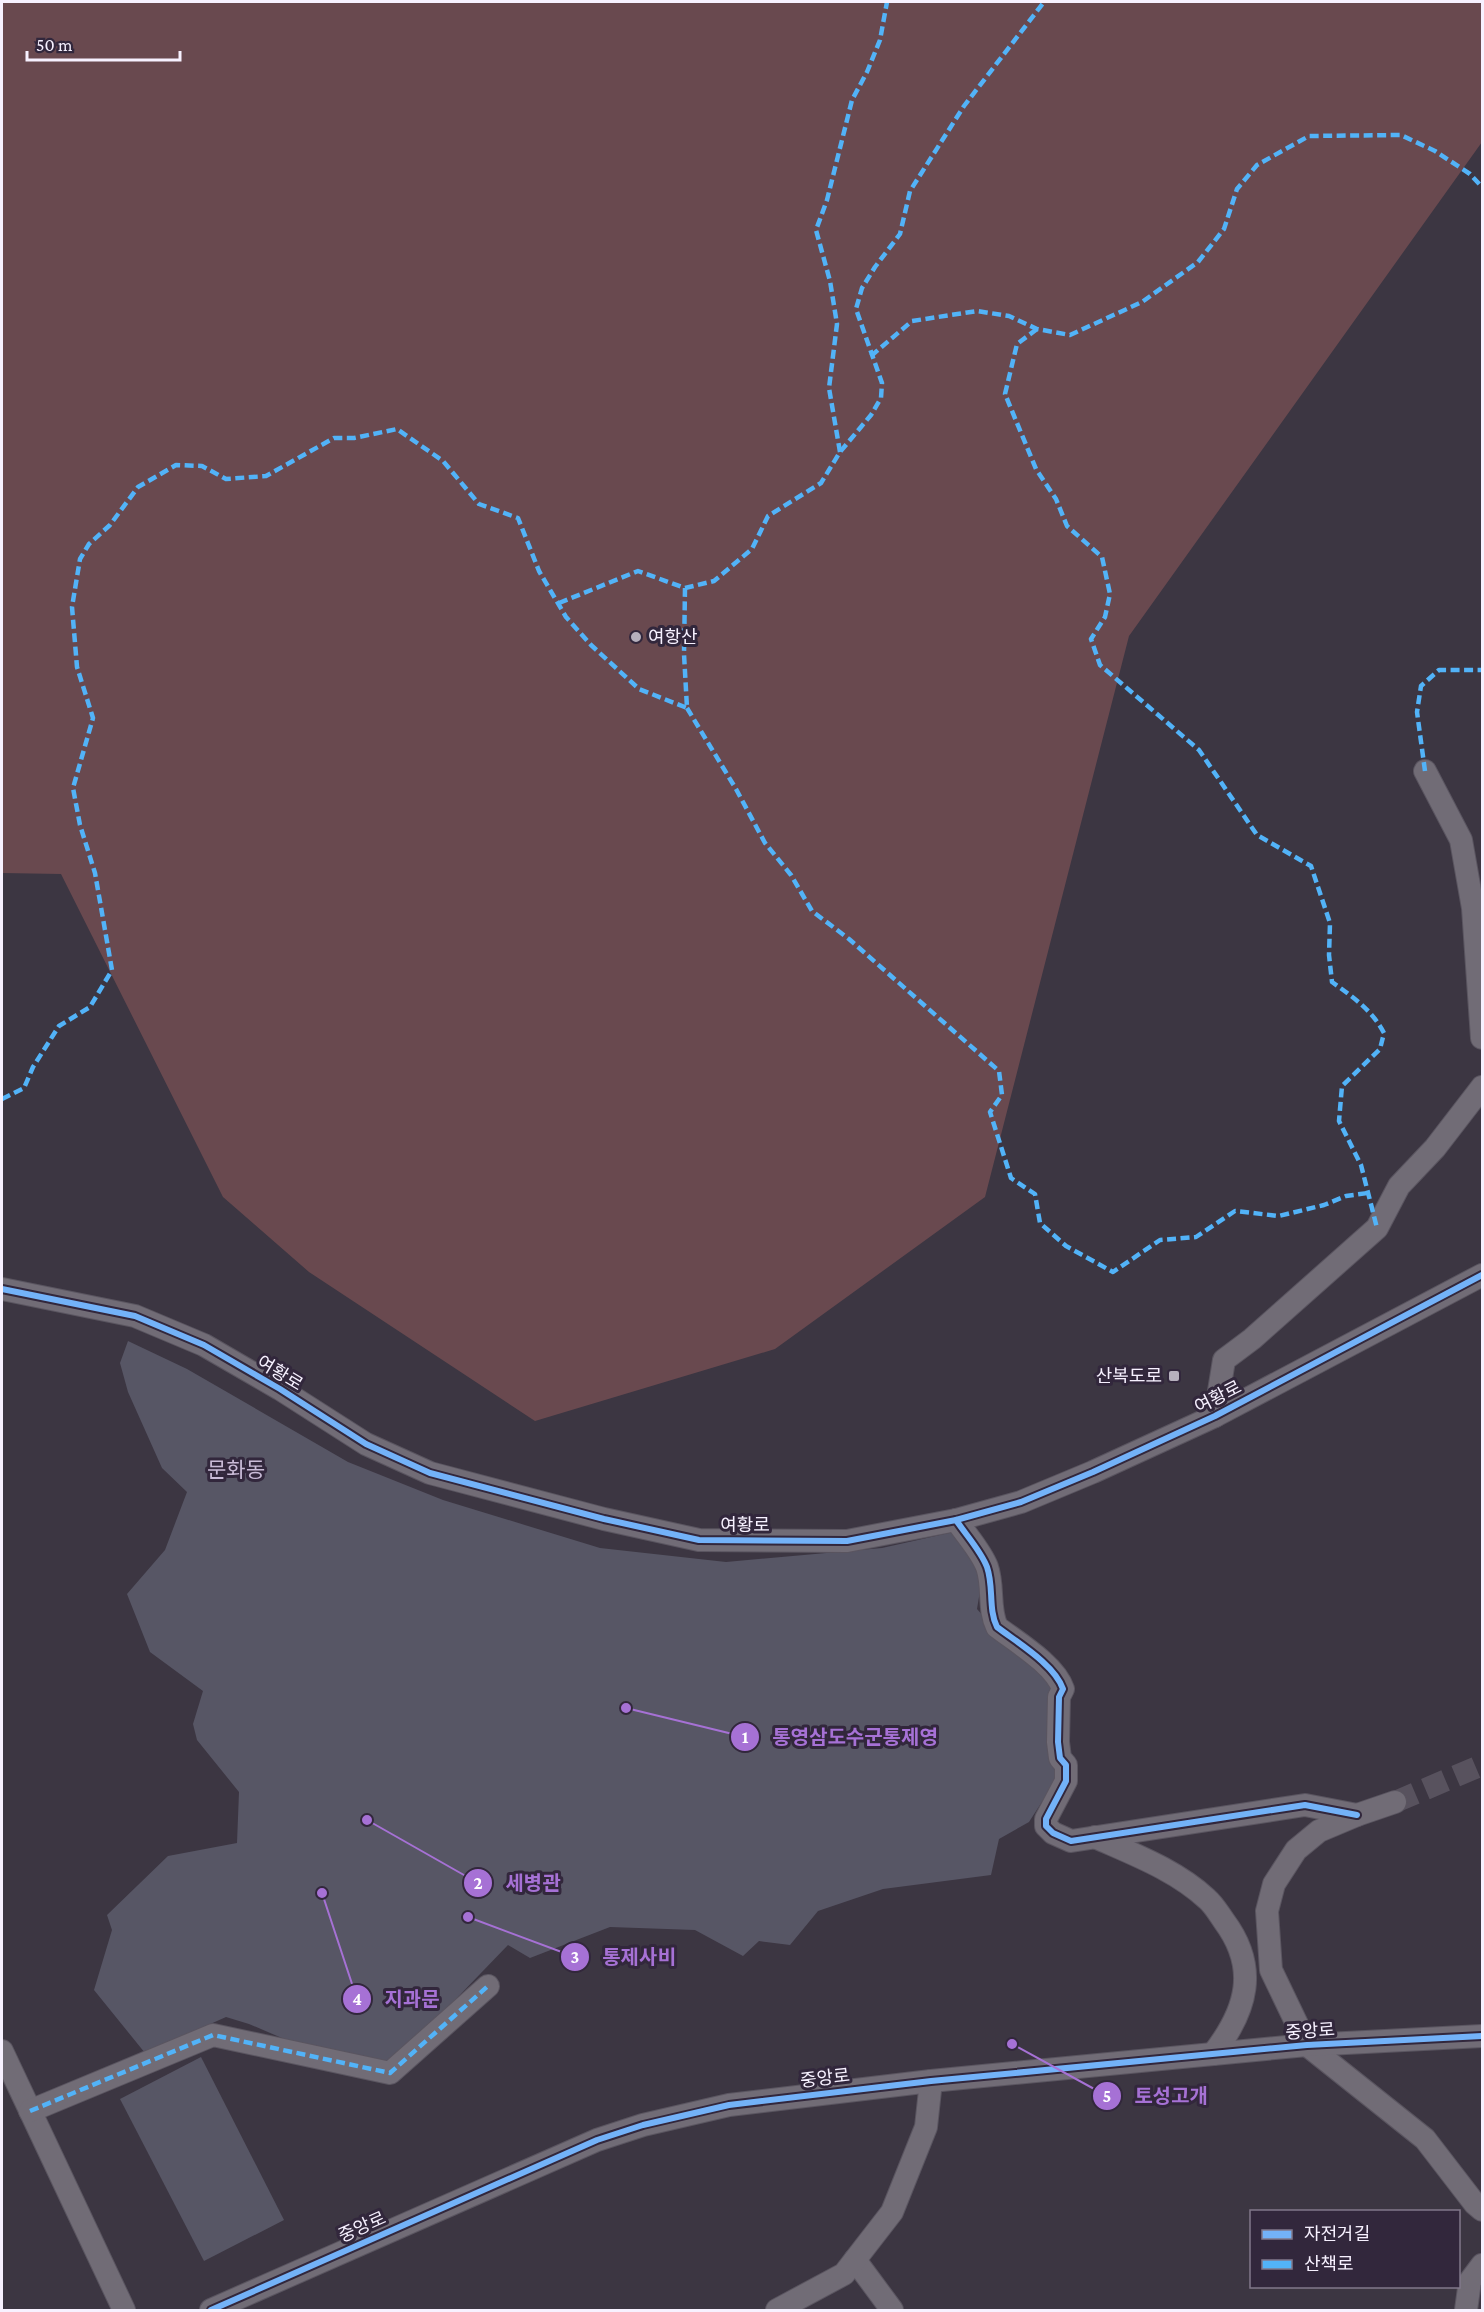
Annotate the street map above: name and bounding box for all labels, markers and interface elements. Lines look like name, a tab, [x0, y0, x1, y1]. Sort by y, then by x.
scale bar	[27, 24, 180, 62]
text: 50 m	[36, 35, 73, 55]
place label: 여항산	[648, 627, 698, 647]
marker: 여항산	[629, 630, 643, 644]
street label: 여황로	[254, 1352, 306, 1394]
place label: 산복도로	[1096, 1366, 1162, 1386]
marker: 산복도로	[1167, 1369, 1181, 1383]
street label: 여황로	[1191, 1377, 1245, 1417]
district label: 문화동	[207, 1458, 265, 1482]
street label: 여황로	[720, 1515, 770, 1535]
callout: 통영삼도수군통제영	[730, 1718, 950, 1756]
text: 통영삼도수군통제영	[772, 1726, 938, 1748]
text: 1	[742, 1727, 749, 1747]
callout: 세병관	[463, 1864, 572, 1902]
text: 세병관	[505, 1872, 561, 1894]
text: 2	[473, 1873, 483, 1893]
callout: 통제사비	[560, 1938, 688, 1976]
text: 통제사비	[602, 1946, 676, 1968]
text: 3	[571, 1947, 579, 1967]
callout: 지과문	[342, 1980, 451, 2018]
text: 지과문	[384, 1988, 440, 2010]
text: 4	[352, 1989, 362, 2009]
street label: 중앙로	[1285, 2019, 1335, 2043]
street label: 중앙로	[799, 2065, 851, 2091]
callout: 토성고개	[1092, 2077, 1220, 2115]
text: 토성고개	[1134, 2085, 1208, 2107]
text: 5	[1103, 2086, 1111, 2106]
street label: 중앙로	[335, 2208, 389, 2246]
legend	[1250, 2210, 1460, 2288]
text: 자전거길	[1304, 2224, 1370, 2244]
text: 산책로	[1304, 2254, 1354, 2274]

